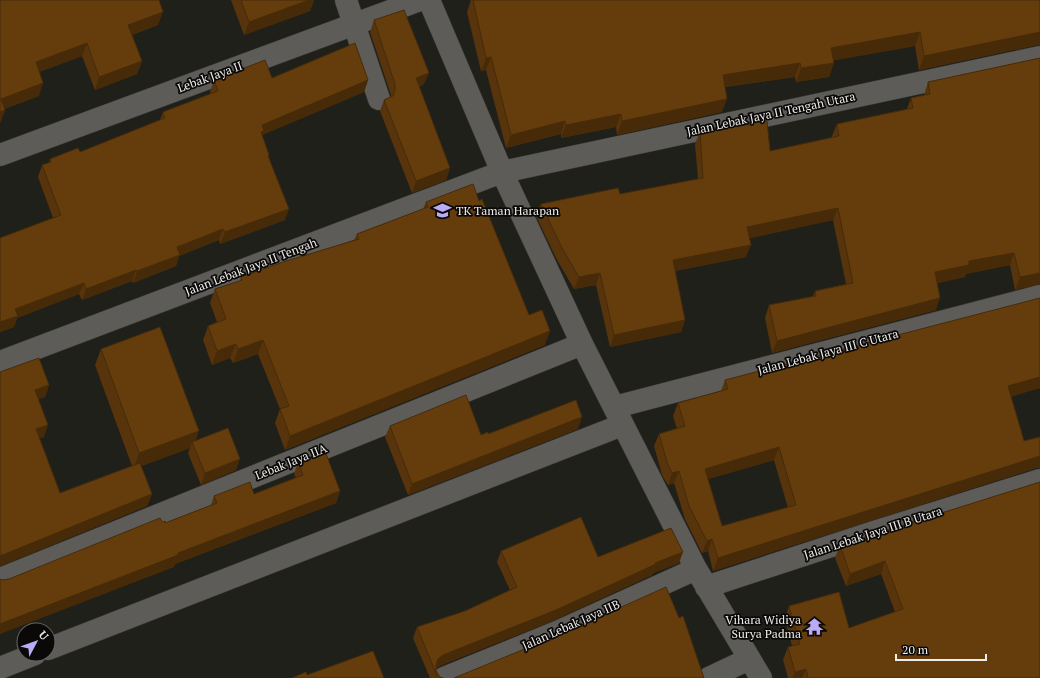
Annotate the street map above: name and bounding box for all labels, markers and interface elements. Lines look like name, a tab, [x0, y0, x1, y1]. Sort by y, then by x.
street label: Lebak Jaya II	[175, 58, 244, 95]
street label: Jalan Lebak Jaya II Tengah Utara	[685, 88, 857, 139]
school or university icon: TK Taman Harapan	[433, 201, 453, 221]
place label: TK Taman Harapan	[456, 203, 559, 218]
street label: Jalan Lebak Jaya II Tengah	[183, 234, 319, 299]
street label: Jalan Lebak Jaya III C Utara	[756, 326, 900, 378]
street label: Lebak Jaya IIA	[253, 440, 330, 483]
street label: Jalan Lebak Jaya III B Utara	[802, 503, 944, 562]
street label: Jalan Lebak Jaya IIB	[520, 596, 622, 653]
place label: Vihara Widiya Surya Padma	[725, 612, 801, 641]
temple icon: Vihara Widiya Surya Padma	[804, 617, 824, 637]
north arrow	[16, 622, 56, 662]
text: U	[36, 628, 51, 643]
scale bar	[896, 636, 986, 662]
text: 20 m	[902, 642, 929, 657]

